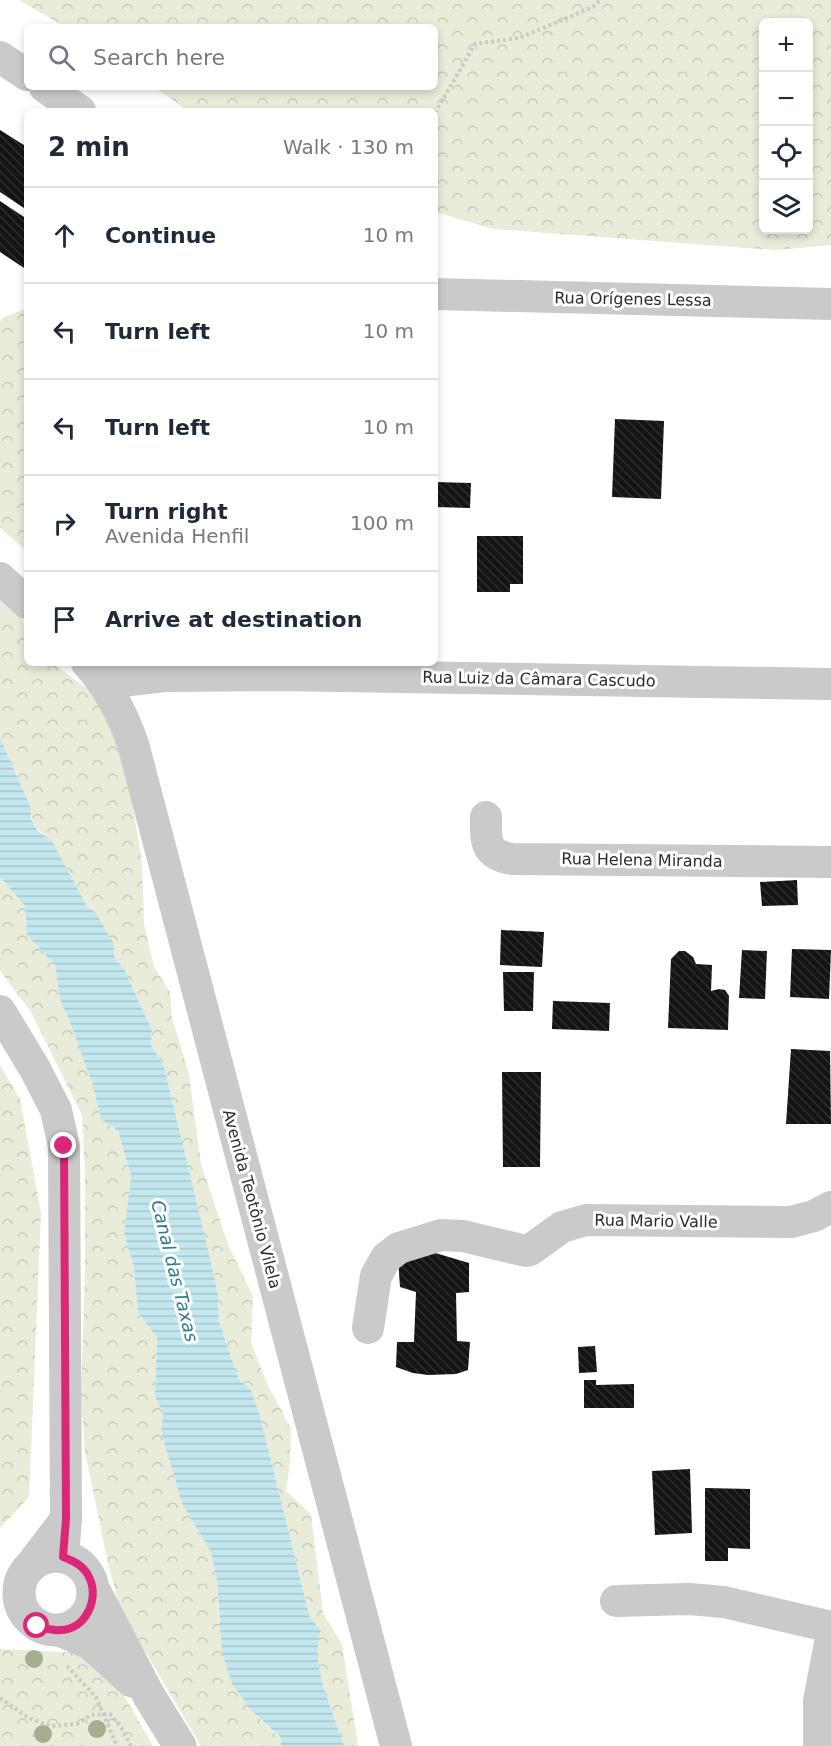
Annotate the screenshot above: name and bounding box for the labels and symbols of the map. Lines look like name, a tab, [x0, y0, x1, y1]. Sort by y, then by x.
street label: Rua Orígenes Lessa	[554, 288, 712, 310]
street label: Rua Luiz da Câmara Cascudo	[422, 667, 656, 691]
street label: Rua Helena Miranda	[561, 849, 723, 871]
street label: Avenida Teotônio Vilela	[219, 1107, 285, 1291]
route end	[50, 1132, 76, 1158]
water label: Canal das Taxas	[147, 1198, 203, 1344]
street label: Rua Mario Valle	[594, 1210, 718, 1232]
route start	[23, 1612, 49, 1638]

